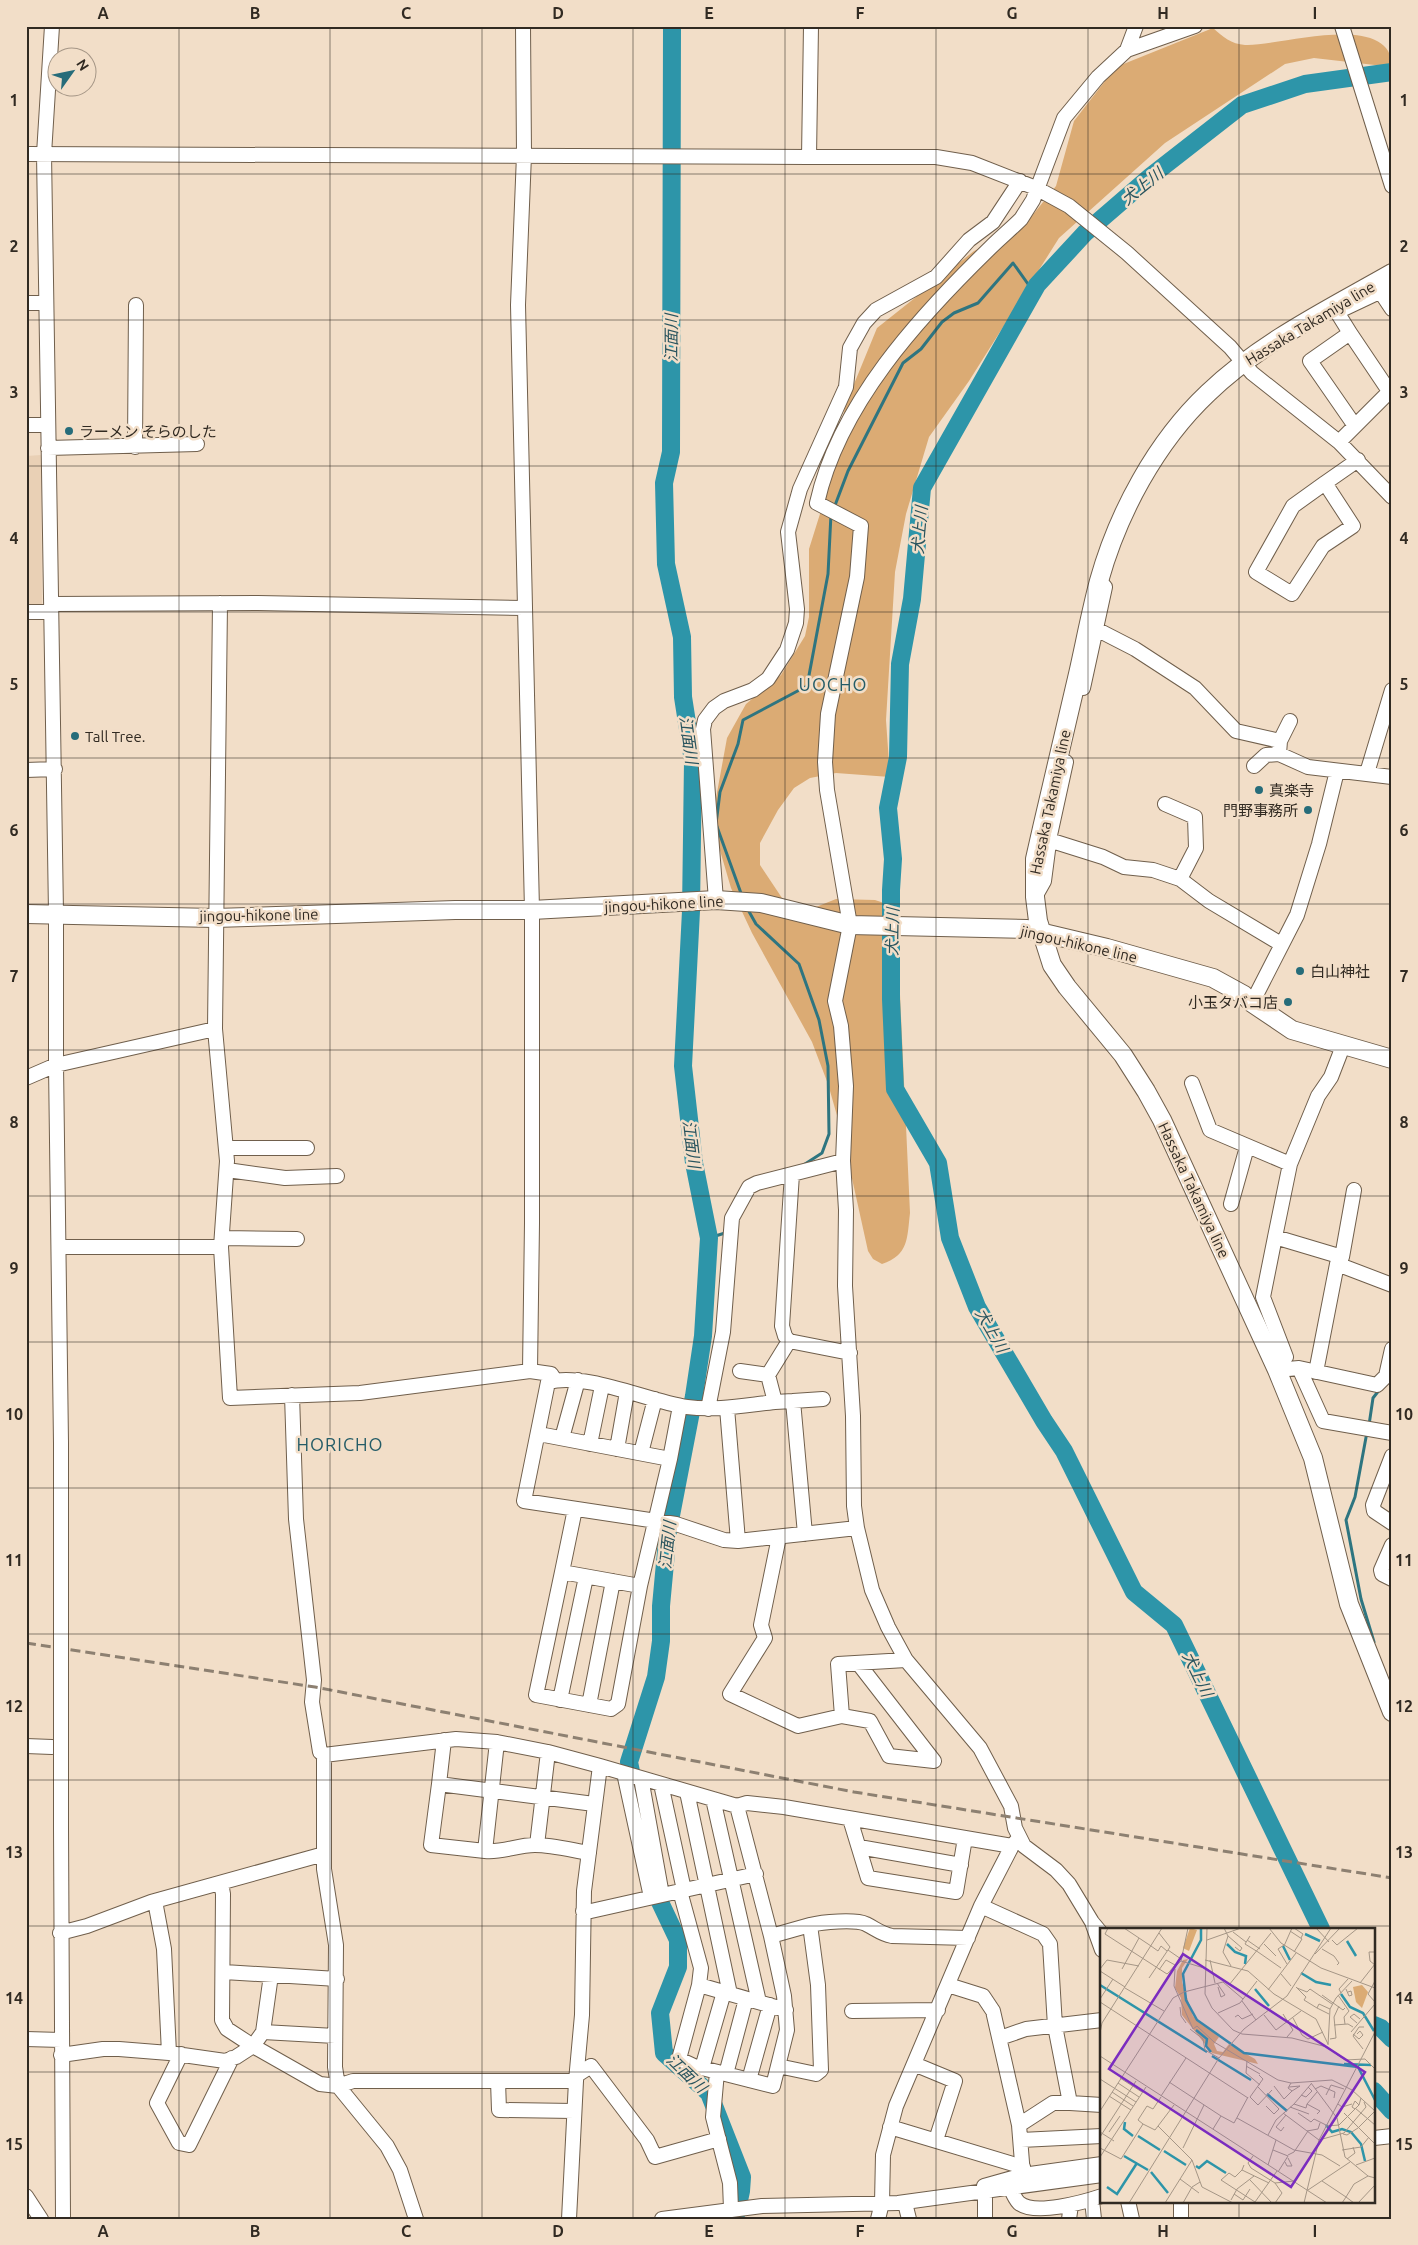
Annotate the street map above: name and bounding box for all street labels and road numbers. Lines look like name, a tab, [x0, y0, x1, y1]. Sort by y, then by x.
street label: Hassaka Takamiya line	[1242, 278, 1378, 368]
street label: Hassaka Takamiya line	[1026, 728, 1074, 876]
street label: jingou-hikone line	[603, 892, 724, 916]
street label: jingou-hikone line	[198, 905, 319, 925]
street label: jingou-hikone line	[1018, 922, 1139, 966]
street label: Hassaka Takamiya line	[1155, 1119, 1233, 1261]

